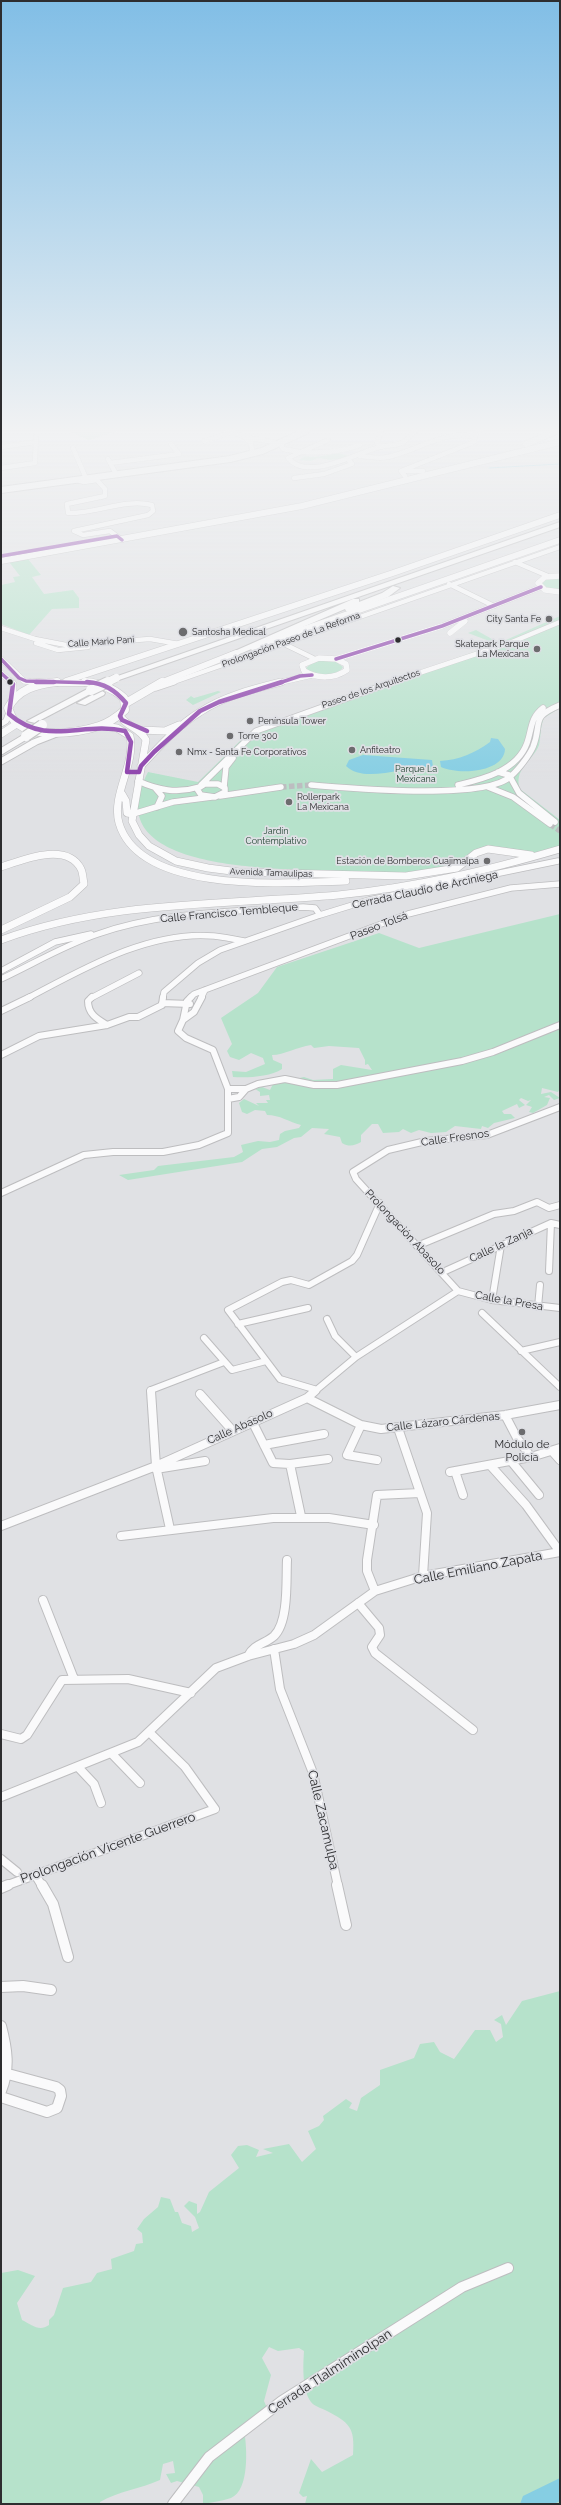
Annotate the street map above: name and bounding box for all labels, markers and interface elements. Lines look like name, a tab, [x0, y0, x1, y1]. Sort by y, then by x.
street label: Prolongación Paseo de La Reforma	[221, 610, 361, 670]
place label: City Santa Fe	[487, 614, 541, 624]
marker: City Santa Fe	[544, 614, 554, 624]
marker: Santosha Medical	[177, 626, 189, 638]
place label: Santosha Medical	[192, 627, 266, 637]
street label: Calle Mario Pani	[67, 634, 135, 650]
unlabelled marker	[393, 635, 403, 645]
place label: Skatepark Parque La Mexicana	[455, 639, 529, 660]
marker: Skatepark Parque La Mexicana	[532, 644, 542, 654]
street label: Paseo de los Arquitectos	[320, 667, 422, 711]
unlabelled marker	[5, 677, 15, 687]
marker: Península Tower	[245, 716, 255, 726]
place label: Península Tower	[258, 716, 326, 726]
marker: Torre 300	[225, 731, 235, 741]
place label: Torre 300	[238, 731, 277, 741]
marker: Anfiteatro	[347, 745, 357, 755]
place label: Anfiteatro	[360, 745, 400, 755]
marker: Nmx - Santa Fe Corporativos	[174, 747, 184, 757]
place label: Nmx - Santa Fe Corporativos	[187, 747, 306, 757]
park label: Parque La Mexicana	[395, 764, 437, 785]
place label: Rollerpark La Mexicana	[297, 792, 349, 813]
marker: Rollerpark La Mexicana	[284, 797, 294, 807]
park label: Jardín Contemplativo	[245, 826, 307, 847]
place label: Estación de Bomberos Cuajimalpa	[336, 856, 479, 866]
marker: Estación de Bomberos Cuajimalpa	[482, 856, 492, 866]
street label: Avenida Tamaulipas	[229, 866, 313, 880]
street label: Cerrada Claudio de Arciniega	[351, 868, 499, 912]
street label: Calle Francisco Tembleque	[160, 900, 298, 926]
street label: Paseo Tolsá	[349, 909, 409, 943]
street label: Calle Fresnos	[420, 1127, 490, 1149]
street label: Prolongación Abasolo	[362, 1187, 448, 1277]
street label: Calle la Zanja	[467, 1225, 535, 1265]
street label: Calle la Presa	[474, 1289, 544, 1313]
street label: Calle Abasolo	[205, 1407, 275, 1447]
street label: Calle Lázaro Cárdenas	[386, 1409, 500, 1435]
marker: Módulo de Policía	[517, 1427, 527, 1437]
place label: Módulo de Policía	[494, 1438, 550, 1464]
street label: Calle Emiliano Zapata	[412, 1548, 544, 1588]
street label: Calle Zacamulpa	[304, 1769, 342, 1871]
street label: Prolongación Vicente Guerrero	[18, 1809, 198, 1887]
street label: Cerrada Tlalmiminolpan	[265, 2326, 395, 2418]

